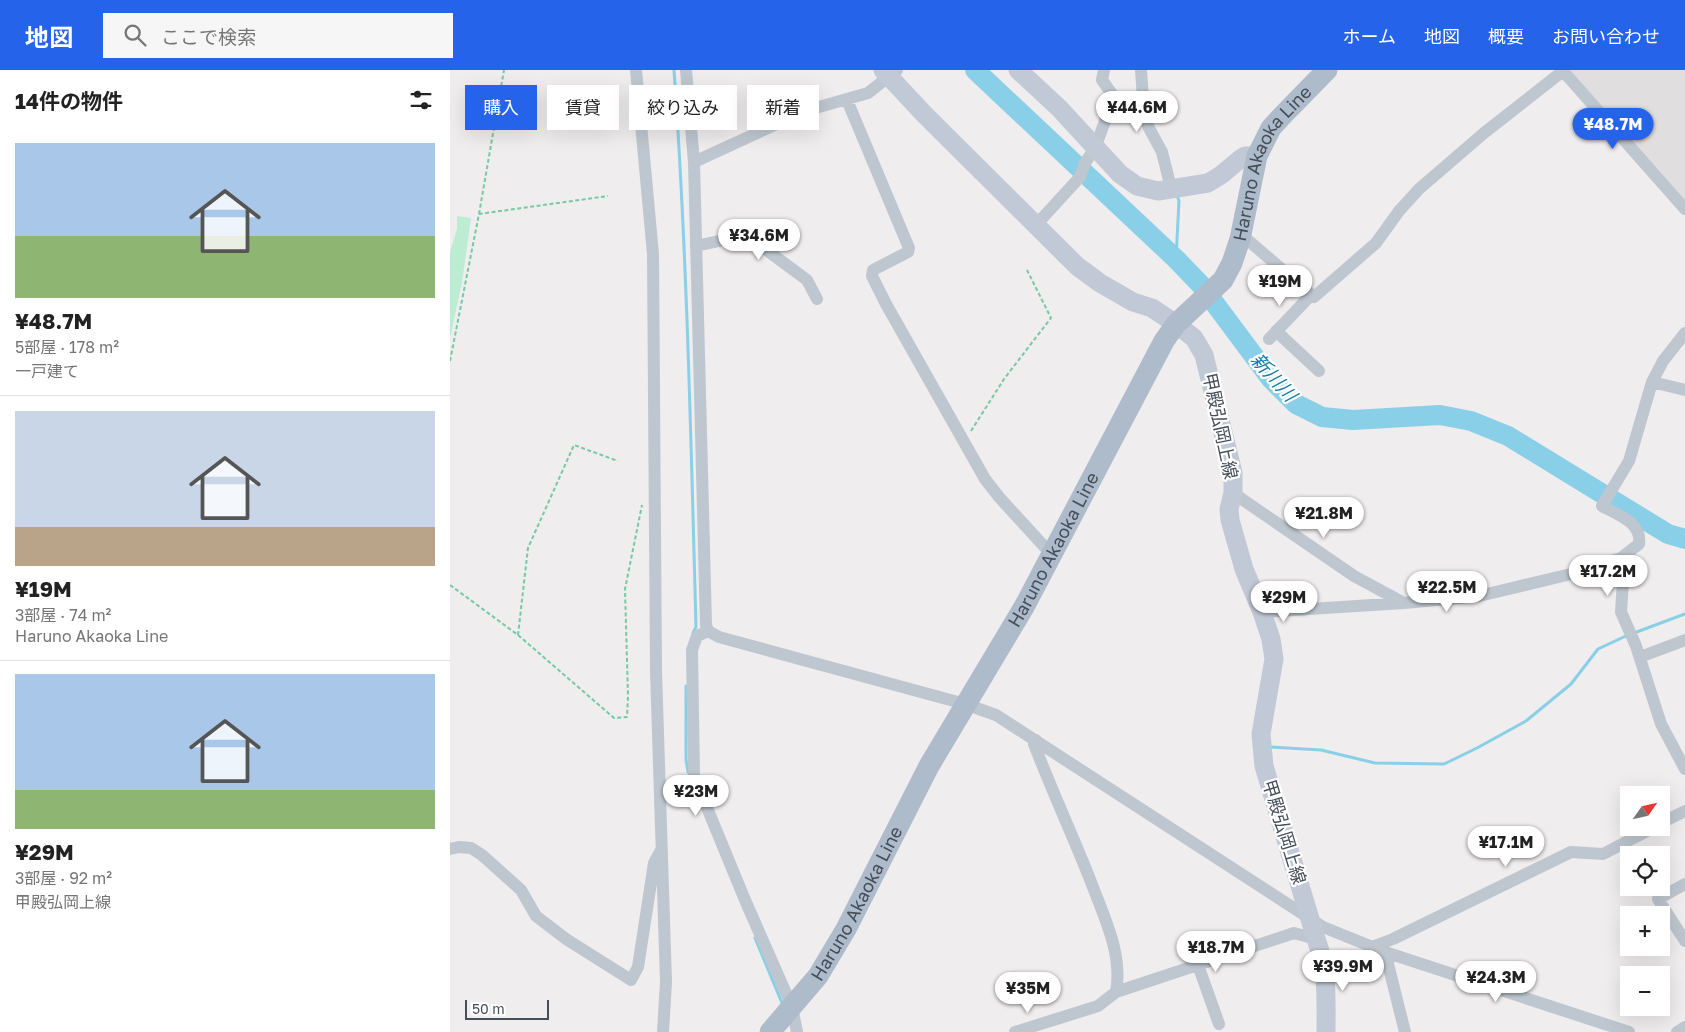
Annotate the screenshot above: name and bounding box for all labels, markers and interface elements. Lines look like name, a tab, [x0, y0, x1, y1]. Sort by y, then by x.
search box	[103, 13, 453, 58]
icon: search	[121, 21, 149, 49]
text: 地図	[25, 22, 73, 51]
text: ここで検索	[161, 25, 256, 48]
text: ホーム	[1343, 25, 1396, 47]
text: 地図	[1424, 25, 1460, 47]
text: 概要	[1488, 25, 1524, 47]
text: お問い合わせ	[1552, 25, 1660, 47]
street label: Haruno Akaoka Line	[1228, 80, 1316, 243]
chip: 購入	[465, 85, 537, 130]
chip: 賃貸	[547, 85, 619, 130]
chip: 絞り込み	[629, 85, 737, 130]
chip: 新着	[747, 85, 819, 130]
icon: filters	[407, 86, 435, 114]
text: 14件の物件	[15, 88, 123, 114]
pin: ¥44.6M	[1096, 90, 1178, 133]
text: ¥44.6M	[1107, 97, 1167, 117]
pin: ¥48.7M	[1572, 108, 1654, 150]
text: ¥48.7M	[1584, 114, 1642, 134]
icon: home	[180, 176, 270, 266]
pin: ¥34.6M	[718, 218, 800, 261]
text: ¥34.6M	[729, 225, 789, 245]
pin: ¥19M	[1250, 264, 1310, 307]
text: ¥19M	[1258, 271, 1302, 291]
text: ¥48.7M	[15, 308, 92, 334]
text: 5部屋 · 178 m²	[15, 337, 119, 357]
water label: 新川川	[1247, 348, 1303, 407]
text: 一戸建て	[15, 361, 79, 381]
street label: 甲殿弘岡上線	[1199, 371, 1243, 481]
icon: home	[180, 443, 270, 533]
street label: Haruno Akaoka Line	[1002, 468, 1103, 631]
pin: ¥21.8M	[1283, 496, 1365, 539]
text: ¥21.8M	[1295, 503, 1353, 523]
pin: ¥17.2M	[1567, 554, 1649, 597]
text: ¥17.2M	[1580, 561, 1636, 581]
pin: ¥22.5M	[1406, 570, 1488, 613]
text: ¥19M	[15, 576, 72, 602]
text: ¥22.5M	[1417, 577, 1477, 597]
pin: ¥29M	[1254, 580, 1314, 623]
text: ¥29M	[1262, 587, 1306, 607]
text: 3部屋 · 74 m²	[15, 605, 111, 625]
text: Haruno Akaoka Line	[15, 626, 168, 646]
icon: home	[180, 706, 270, 796]
pin: ¥23M	[666, 774, 726, 817]
street label: 甲殿弘岡上線	[1259, 777, 1311, 887]
text: ¥23M	[674, 781, 718, 801]
north arrow	[1620, 786, 1670, 836]
map controls	[1620, 786, 1670, 1016]
street label: Haruno Akaoka Line	[806, 822, 907, 985]
pin: ¥17.1M	[1465, 826, 1547, 868]
text: ¥17.1M	[1478, 832, 1534, 852]
text: ¥29M	[15, 839, 74, 865]
button: locate	[1620, 846, 1670, 896]
text: 3部屋 · 92 m²	[15, 868, 112, 888]
text: 甲殿弘岡上線	[15, 892, 111, 912]
button: +	[1620, 906, 1670, 956]
pin: ¥18.7M	[1175, 930, 1257, 973]
text: ¥18.7M	[1187, 937, 1245, 957]
pin: ¥39.9M	[1302, 950, 1384, 992]
text: ¥39.9M	[1313, 956, 1373, 976]
pin: ¥24.3M	[1455, 960, 1537, 1003]
button: −	[1620, 966, 1670, 1016]
text: ¥24.3M	[1466, 967, 1526, 987]
pin: ¥35M	[998, 972, 1058, 1014]
text: ¥35M	[1006, 978, 1050, 998]
scale bar	[465, 997, 549, 1020]
text: 50 m	[472, 1000, 505, 1017]

